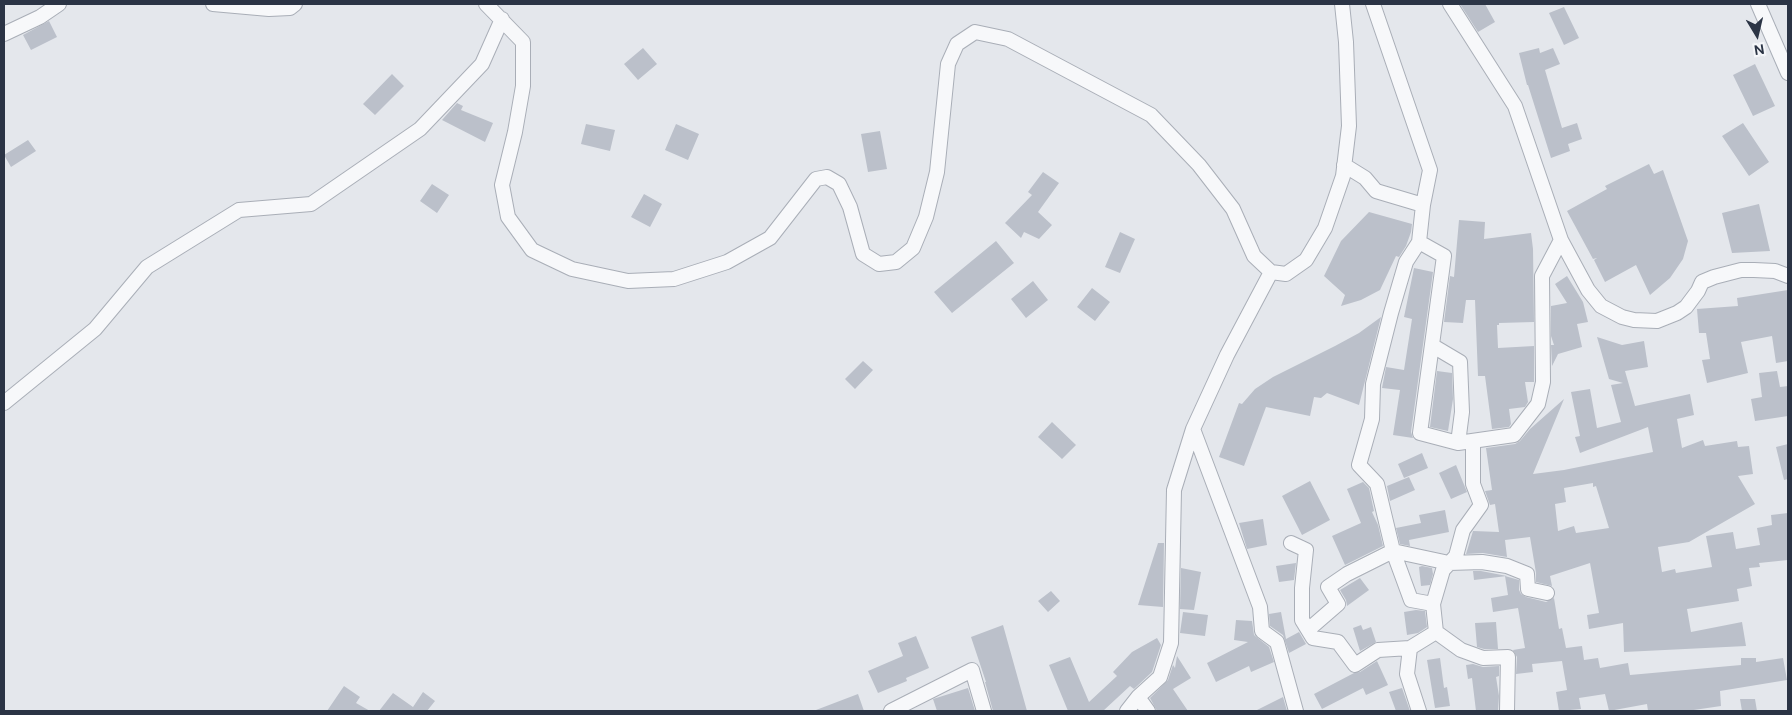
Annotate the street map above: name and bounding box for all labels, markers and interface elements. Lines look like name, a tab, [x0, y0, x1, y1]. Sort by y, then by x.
north arrow	[1732, 10, 1782, 60]
text: N	[1753, 40, 1766, 60]

